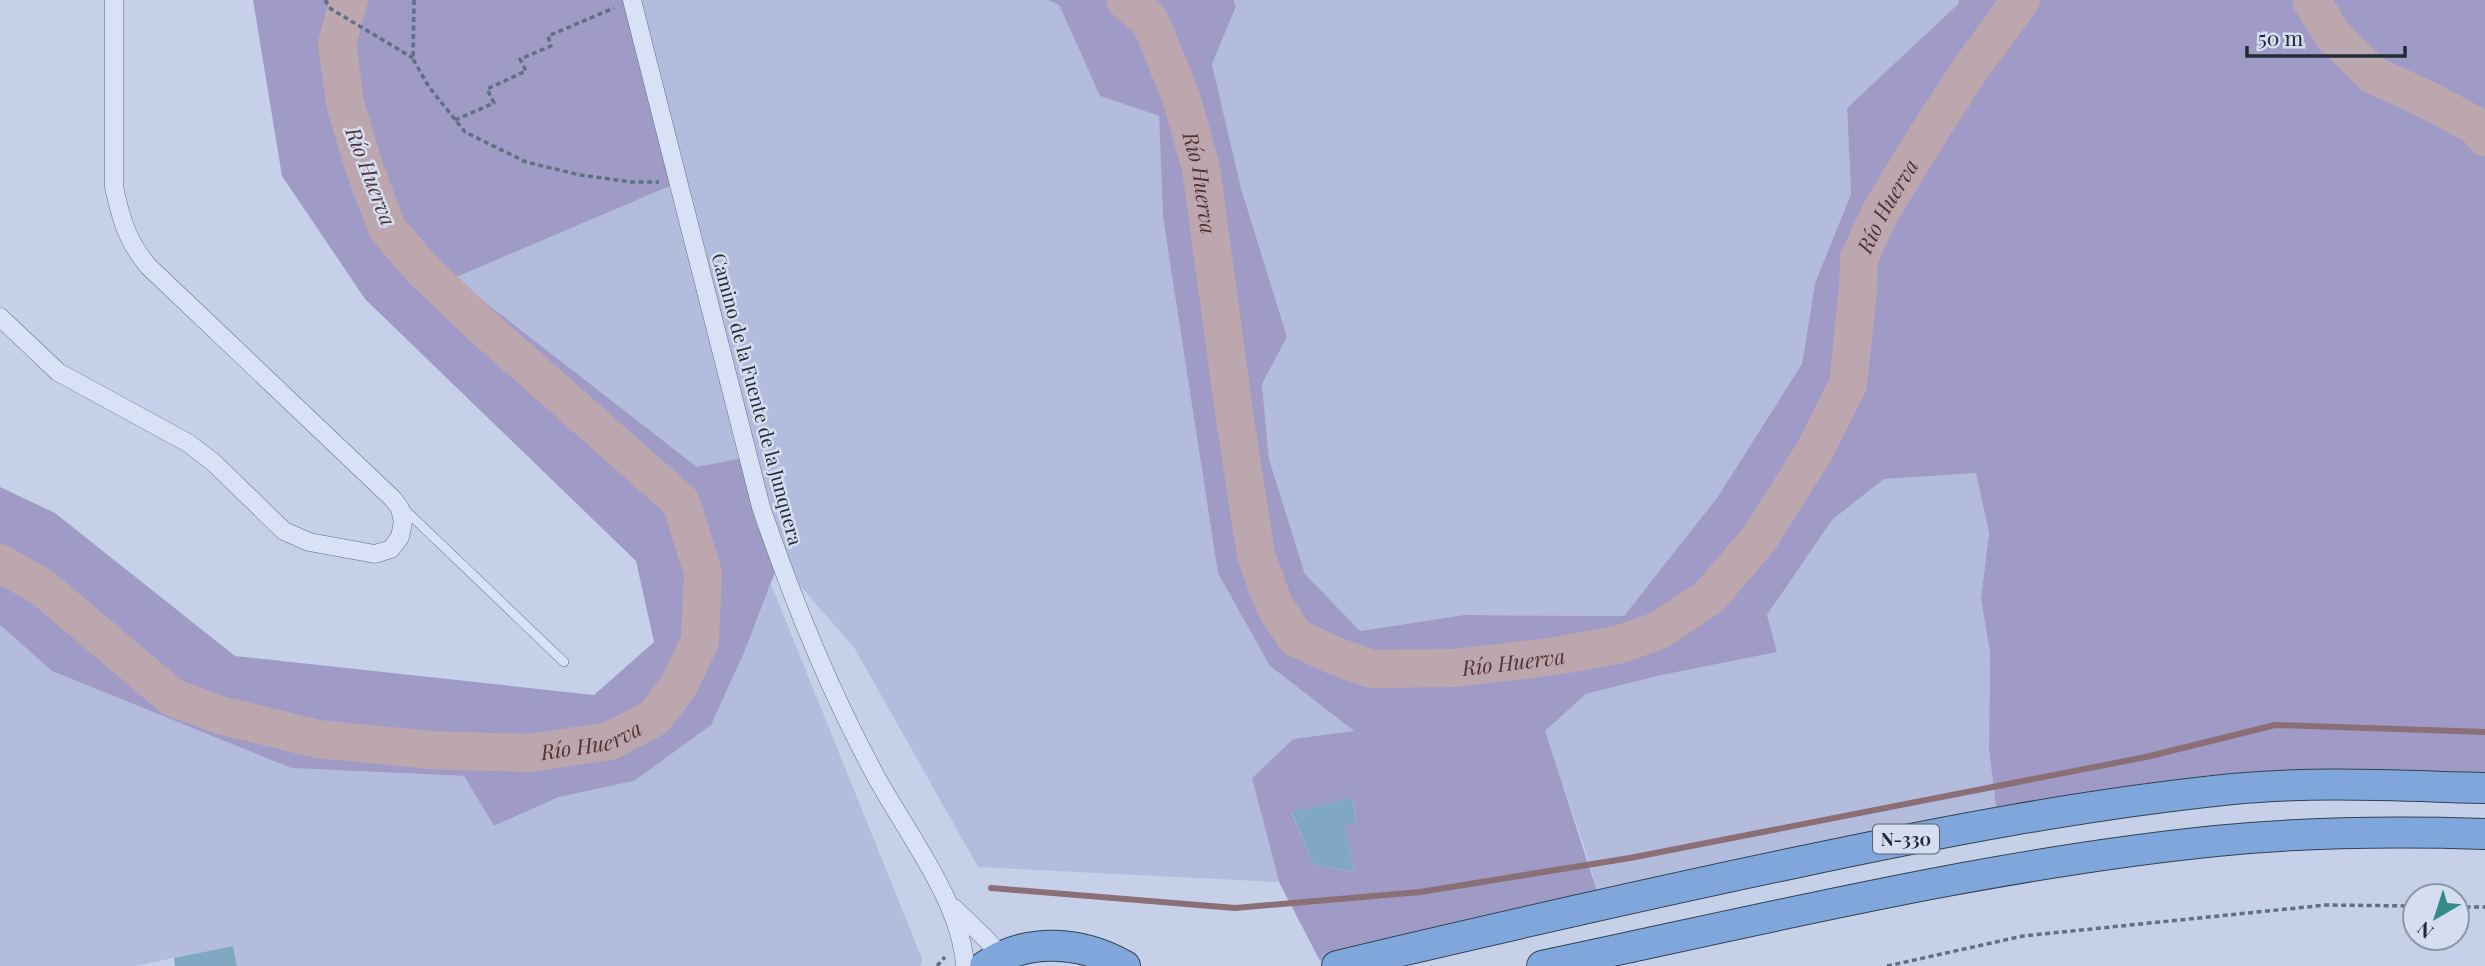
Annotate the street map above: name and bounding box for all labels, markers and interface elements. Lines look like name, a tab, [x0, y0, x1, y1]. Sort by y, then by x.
scale bar	[2247, 14, 2404, 58]
text: 50 m	[2258, 23, 2304, 51]
water label: Río Huerva	[340, 122, 404, 229]
water label: Río Huerva	[1177, 127, 1224, 236]
water label: Río Huerva	[1849, 153, 1924, 258]
street label: Camino de la Fuente de la Junquera	[706, 250, 810, 548]
water label: Río Huerva	[1459, 641, 1567, 681]
water label: Río Huerva	[538, 713, 646, 765]
road number: N-330	[1873, 824, 1939, 854]
north arrow	[2401, 882, 2471, 952]
text: N	[2411, 916, 2438, 945]

